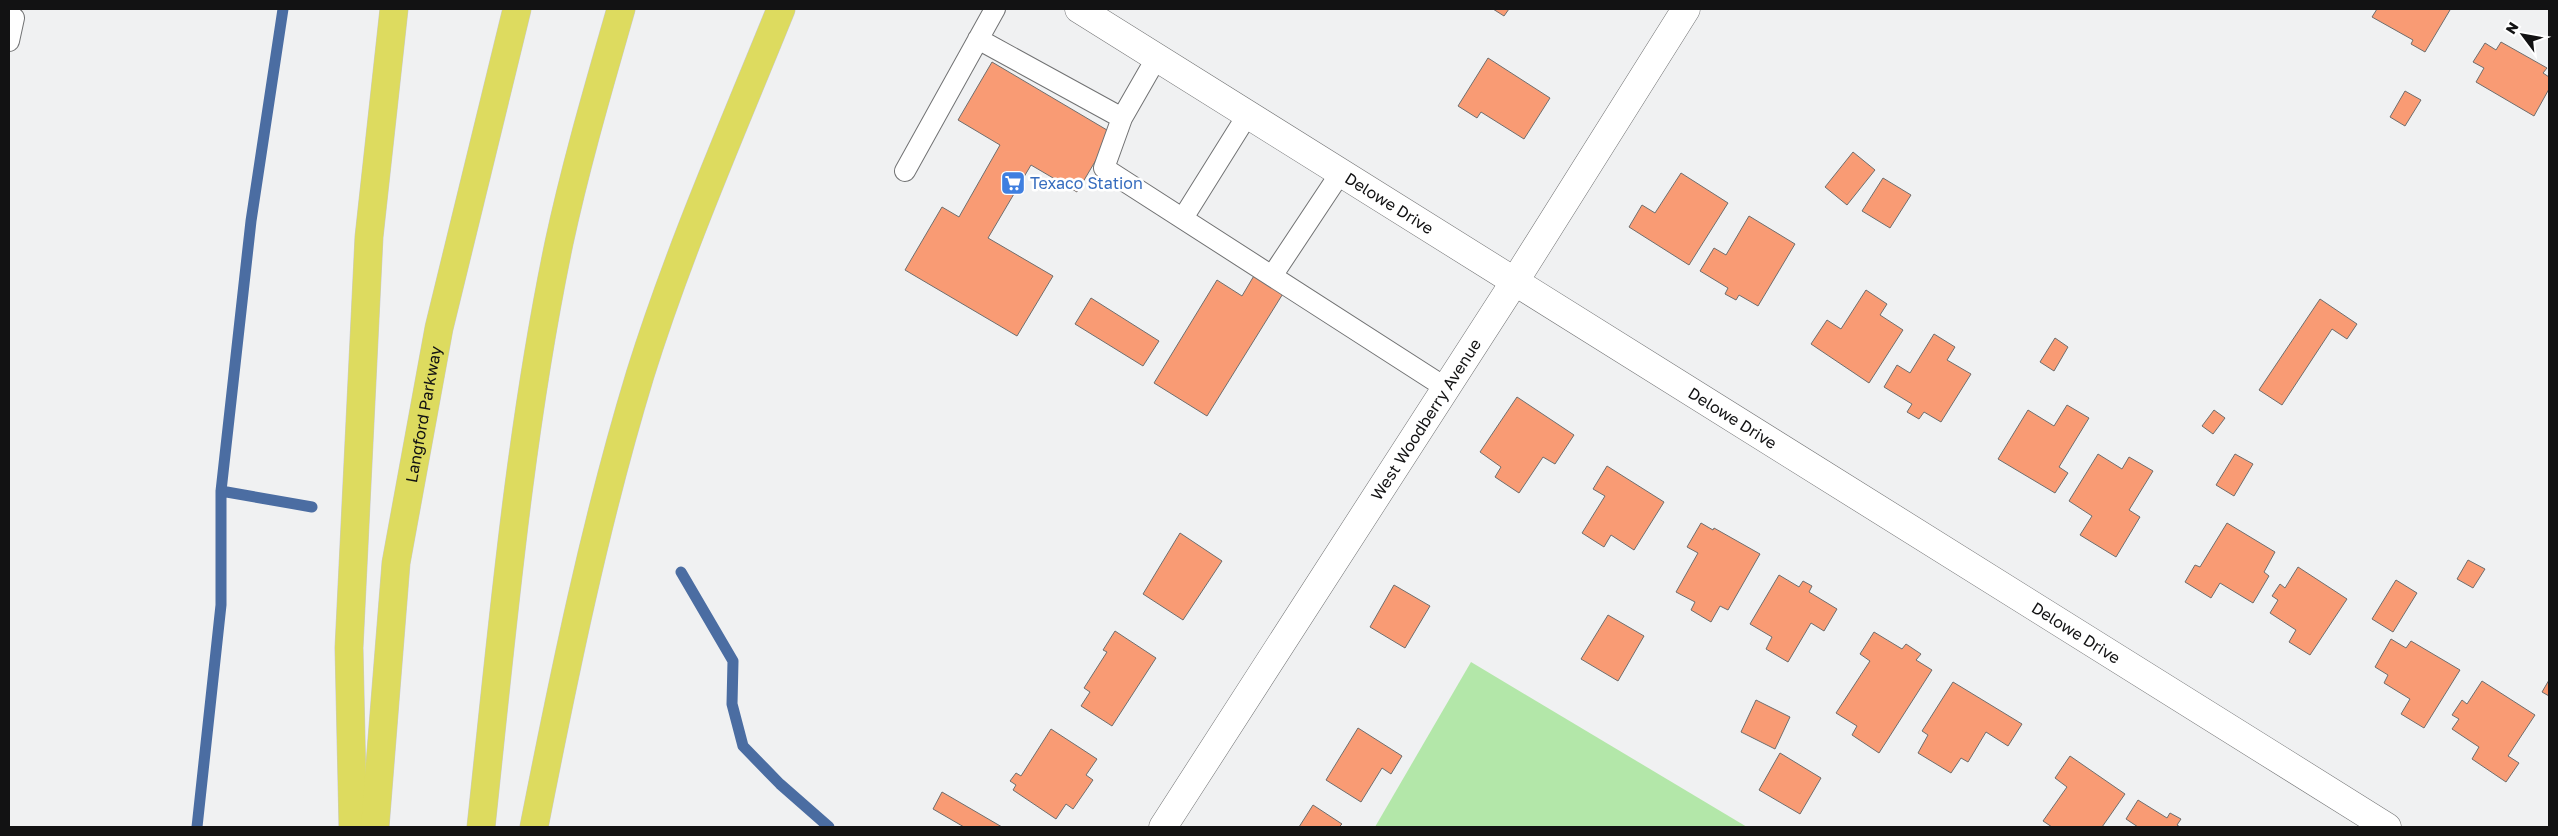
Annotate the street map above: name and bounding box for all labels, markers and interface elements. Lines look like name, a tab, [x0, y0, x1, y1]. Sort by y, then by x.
north arrow	[2498, 10, 2548, 60]
text: N	[2502, 19, 2522, 37]
street label: Delowe Drive	[1341, 168, 1437, 238]
supermarket icon: Texaco Station	[1000, 170, 1026, 196]
place label: Texaco Station	[1030, 173, 1143, 193]
street label: West Woodberry Avenue	[1366, 335, 1485, 504]
street label: Langford Parkway	[401, 344, 446, 484]
street label: Delowe Drive	[1685, 383, 1781, 453]
street label: Delowe Drive	[2028, 597, 2124, 668]

